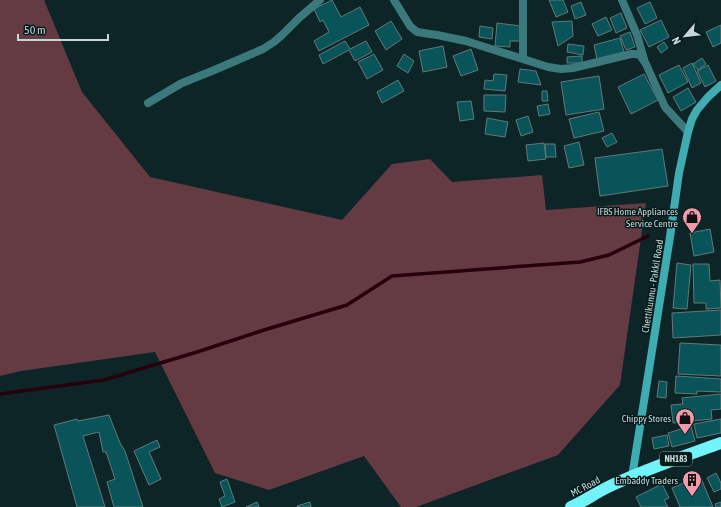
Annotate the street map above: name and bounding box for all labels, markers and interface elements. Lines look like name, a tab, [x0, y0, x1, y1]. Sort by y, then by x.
scale bar	[18, 16, 108, 42]
north arrow	[665, 16, 705, 56]
text: 50 m	[24, 23, 46, 37]
text: N	[669, 35, 683, 46]
place label: IFBS Home Appliances Service Centre	[597, 206, 678, 229]
shop icon: IFBS Home Appliances Service Centre	[681, 206, 703, 234]
street label: Chettikunnu - Pakkil Road	[640, 238, 665, 333]
shop icon: Chippy Stores	[674, 407, 696, 435]
place label: Chippy Stores	[622, 413, 671, 424]
road number: NH183	[660, 452, 692, 466]
building icon: Embaddy Traders	[681, 469, 703, 497]
street label: MC Road	[569, 474, 602, 499]
place label: Embaddy Traders	[615, 475, 678, 486]

